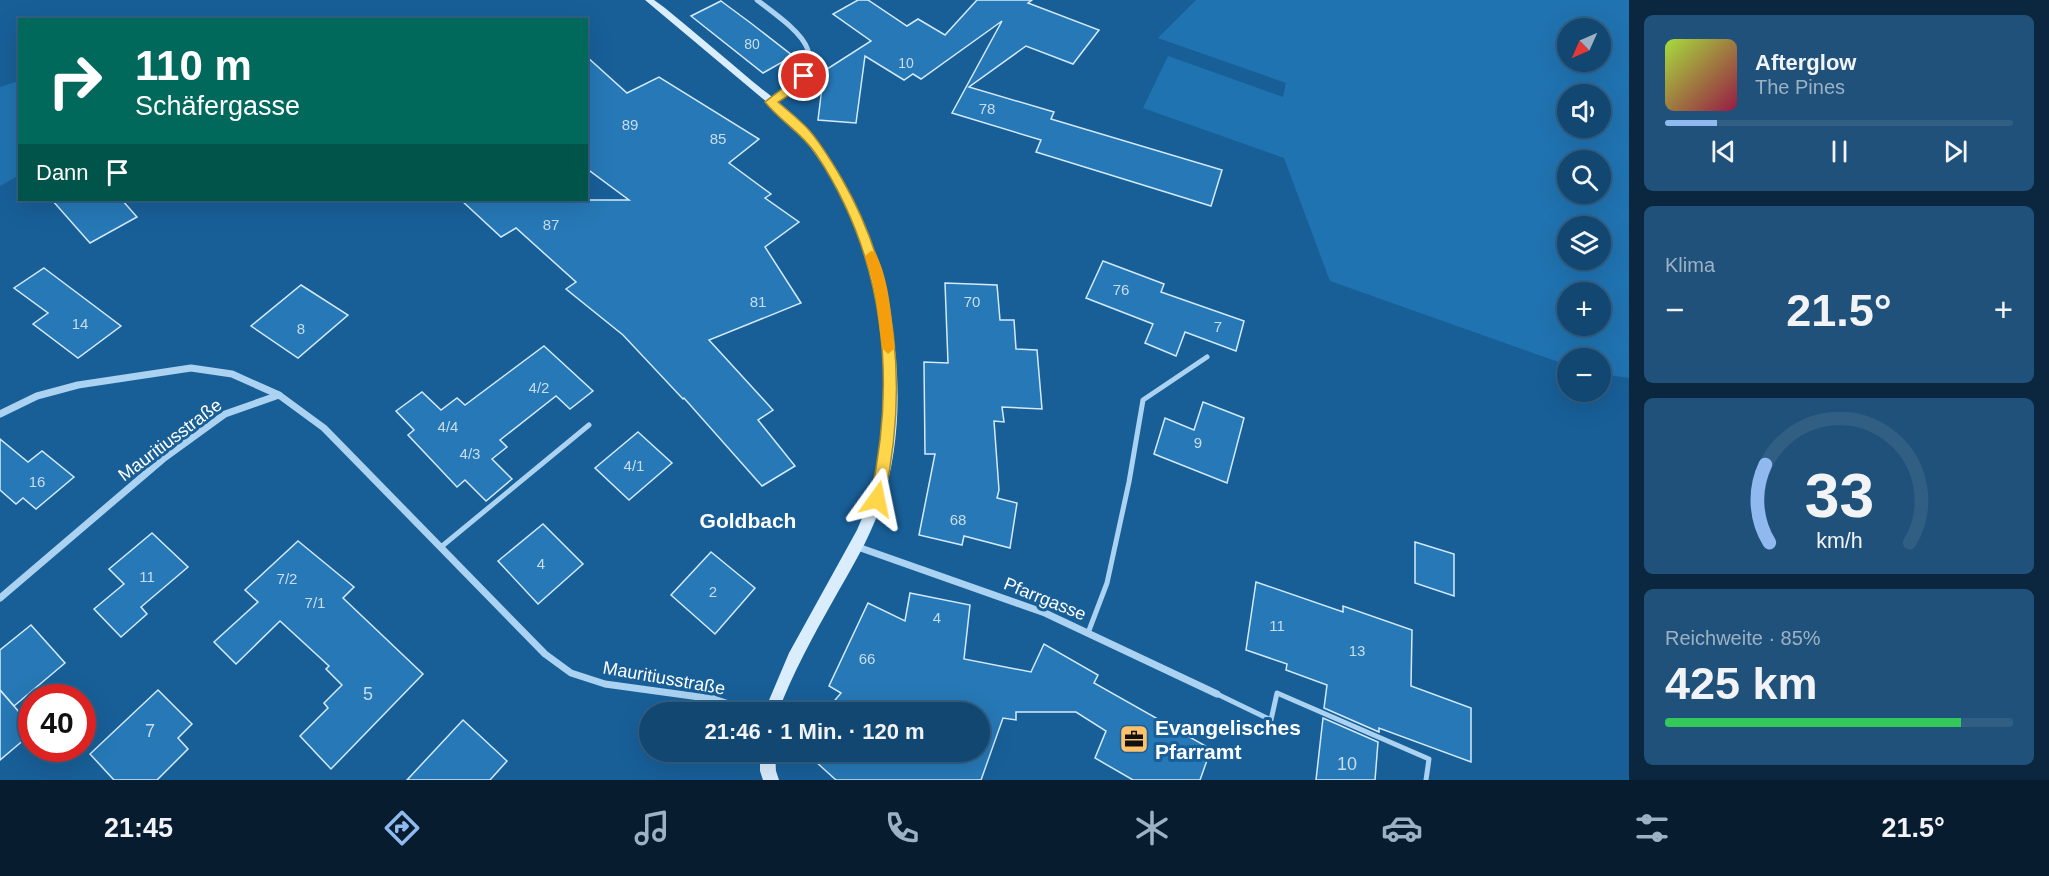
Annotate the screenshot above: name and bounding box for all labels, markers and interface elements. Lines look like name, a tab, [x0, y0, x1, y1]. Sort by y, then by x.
north arrow	[1557, 18, 1611, 72]
map controls	[1557, 18, 1611, 402]
house number: 80	[744, 36, 760, 52]
icon: right	[36, 42, 114, 120]
text: 110 m	[135, 42, 252, 89]
pin	[778, 50, 829, 101]
text: Afterglow	[1755, 50, 1856, 75]
house number: 10	[898, 55, 914, 71]
icon: arrive	[787, 59, 820, 92]
text: The Pines	[1755, 76, 1845, 98]
button: sound	[1557, 84, 1611, 138]
text: Schäfergasse	[135, 91, 300, 121]
house number: 78	[979, 100, 995, 117]
house number: 89	[622, 116, 638, 133]
house number: 85	[710, 130, 726, 147]
icon: previous	[1707, 135, 1740, 168]
icon: pause	[1823, 135, 1856, 168]
icon: next	[1939, 135, 1972, 168]
button: search	[1557, 150, 1611, 204]
icon: arrive	[101, 156, 134, 189]
text: Dann	[36, 160, 89, 185]
house number: 87	[543, 216, 559, 233]
button: layers	[1557, 216, 1611, 270]
text: Klima	[1665, 254, 1715, 276]
house number: 76	[1113, 281, 1129, 298]
button: +	[1557, 282, 1611, 336]
text: 21.5°	[1786, 285, 1892, 336]
text: −	[1665, 291, 1684, 328]
text: +	[1994, 291, 2013, 328]
house number: 81	[750, 293, 766, 310]
house number: 70	[964, 293, 980, 310]
house number: 14	[72, 315, 88, 332]
house number: 7	[1214, 318, 1222, 335]
house number: 8	[297, 320, 305, 337]
button: −	[1557, 348, 1611, 402]
house number: 4/2	[529, 379, 549, 396]
street label: Mauritiusstraße	[114, 395, 226, 485]
house number: 4/4	[438, 418, 458, 435]
house number: 9	[1194, 434, 1202, 451]
house number: 4/3	[460, 445, 480, 462]
house number: 4/1	[624, 457, 644, 474]
text: 33	[1804, 461, 1874, 530]
position arrow	[845, 467, 909, 531]
house number: 16	[29, 473, 45, 490]
district label: Goldbach	[700, 509, 796, 532]
house number: 68	[950, 511, 966, 528]
text: km/h	[1816, 529, 1862, 553]
house number: 4	[537, 555, 545, 572]
house number: 11	[139, 568, 155, 585]
house number: 7/2	[277, 570, 297, 587]
street label: Pfarrgasse	[1001, 573, 1089, 625]
house number: 2	[709, 583, 717, 600]
house number: 7/1	[305, 594, 325, 611]
house number: 4	[933, 609, 941, 626]
house number: 11	[1269, 617, 1285, 634]
text: Reichweite · 85%	[1665, 627, 1821, 649]
house number: 13	[1349, 642, 1365, 659]
house number: 66	[859, 650, 875, 667]
street label: Mauritiusstraße	[601, 657, 727, 699]
text: 425 km	[1665, 658, 1818, 709]
speed limit sign: 40	[18, 684, 96, 762]
house number: 5	[363, 684, 373, 704]
place label: Evangelisches Pfarramt	[1155, 716, 1301, 763]
text: 21:46 · 1 Min. · 120 m	[704, 719, 925, 744]
house number: 7	[145, 721, 155, 741]
office icon: Evangelisches Pfarramt	[1118, 723, 1150, 755]
house number: 10	[1337, 754, 1357, 774]
icon: directions	[381, 807, 423, 849]
icon: music	[631, 807, 673, 849]
icon: phone	[881, 807, 923, 849]
icon: climate	[1131, 807, 1173, 849]
icon: car	[1381, 807, 1423, 849]
icon: filters	[1631, 807, 1673, 849]
text: 21:45	[104, 813, 173, 843]
text: 21.5°	[1882, 813, 1945, 843]

